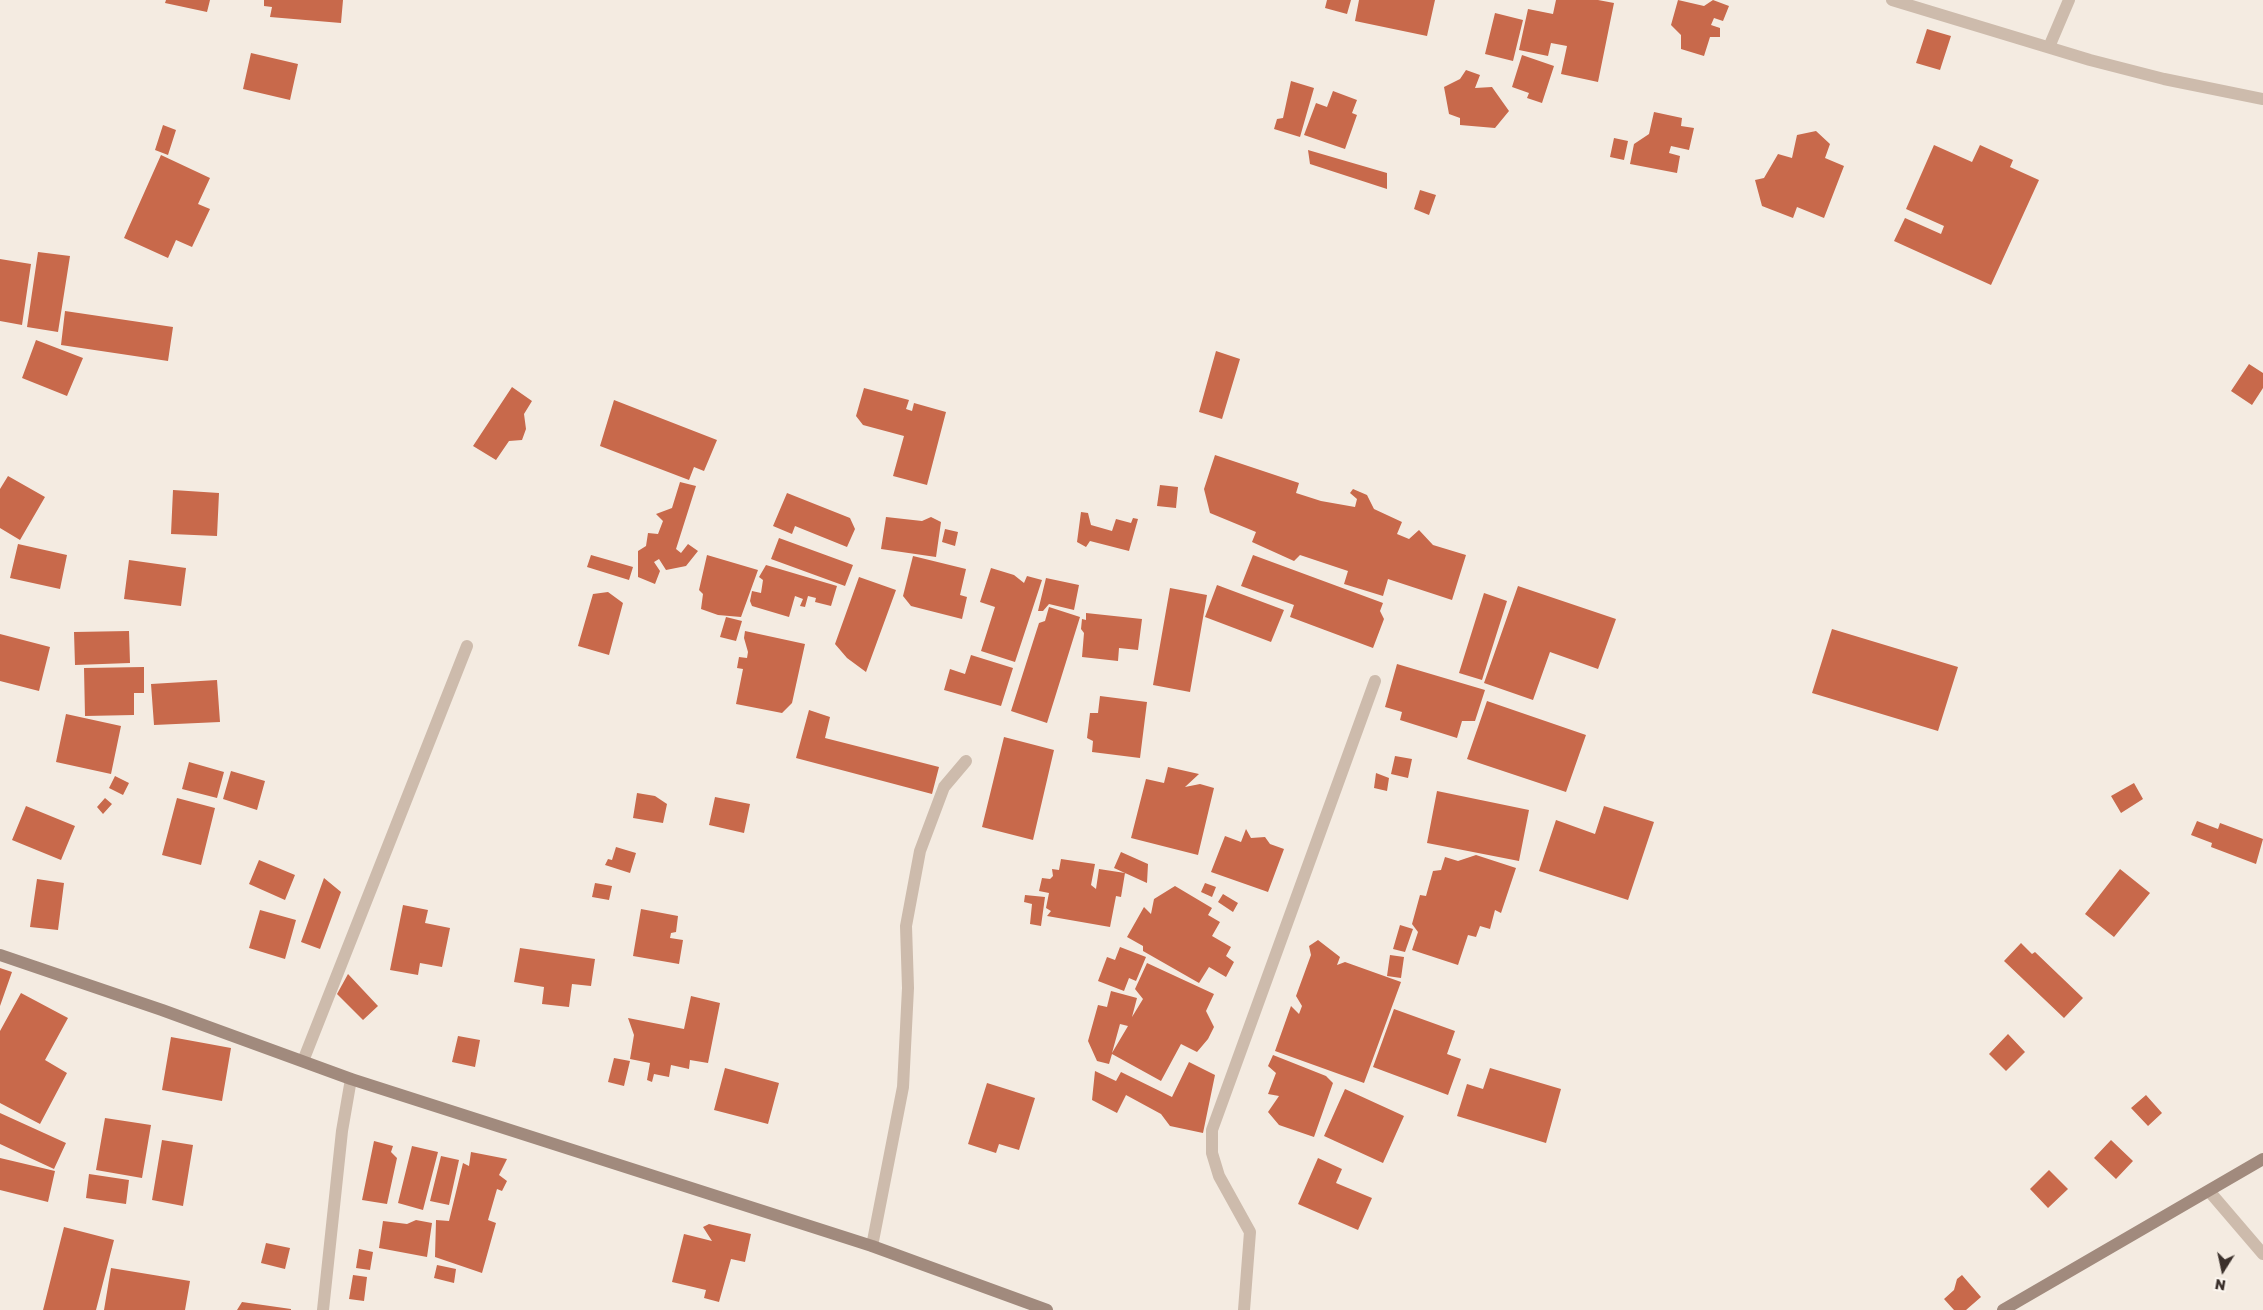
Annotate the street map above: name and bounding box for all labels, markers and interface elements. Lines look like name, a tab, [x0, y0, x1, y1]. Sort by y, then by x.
north arrow	[2198, 1245, 2248, 1295]
text: N	[2214, 1276, 2227, 1295]

